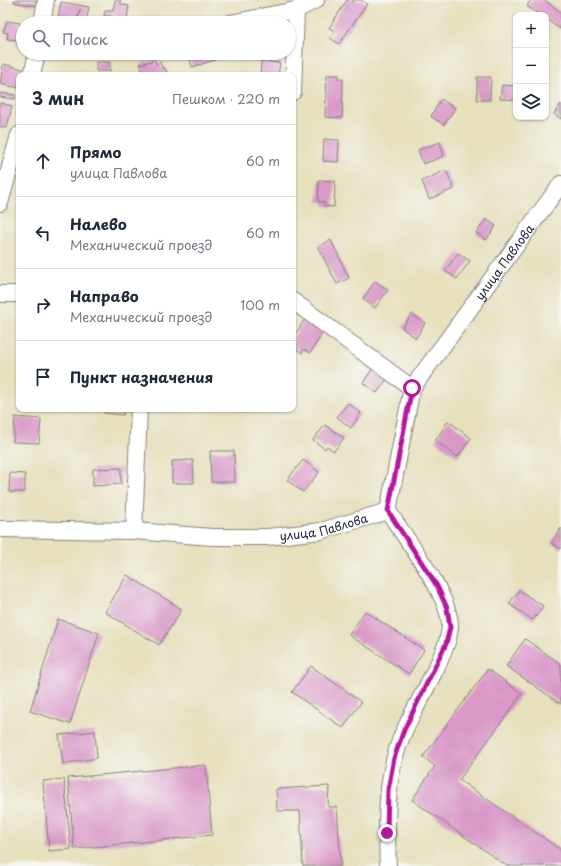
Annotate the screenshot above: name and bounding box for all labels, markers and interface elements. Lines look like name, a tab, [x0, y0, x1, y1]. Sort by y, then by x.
map controls	[513, 12, 549, 120]
button: +	[513, 12, 549, 48]
search box	[16, 16, 296, 60]
icon: search	[30, 27, 52, 49]
text: Поиск	[62, 27, 108, 50]
button: −	[513, 48, 549, 84]
button: layers	[513, 84, 549, 120]
text: 3 мин	[32, 85, 84, 111]
text: Пешком · 220 m	[172, 89, 280, 108]
text: Прямо	[70, 140, 121, 163]
icon: ahead	[32, 150, 54, 172]
text: 60 m	[246, 151, 280, 170]
text: улица Павлова	[70, 163, 167, 182]
text: Налево	[70, 212, 127, 235]
street label: улица Павлова	[470, 220, 538, 303]
icon: left	[32, 222, 54, 244]
text: 60 m	[246, 223, 280, 242]
text: Механический проезд	[70, 235, 212, 254]
text: Направо	[70, 284, 139, 307]
icon: right	[32, 294, 54, 316]
text: 100 m	[240, 295, 280, 314]
text: Механический проезд	[70, 307, 212, 326]
text: Пункт назначения	[70, 365, 213, 388]
icon: arrive	[32, 366, 54, 388]
route start	[403, 379, 421, 397]
street label: улица Павлова	[279, 508, 370, 545]
route end	[378, 824, 396, 842]

